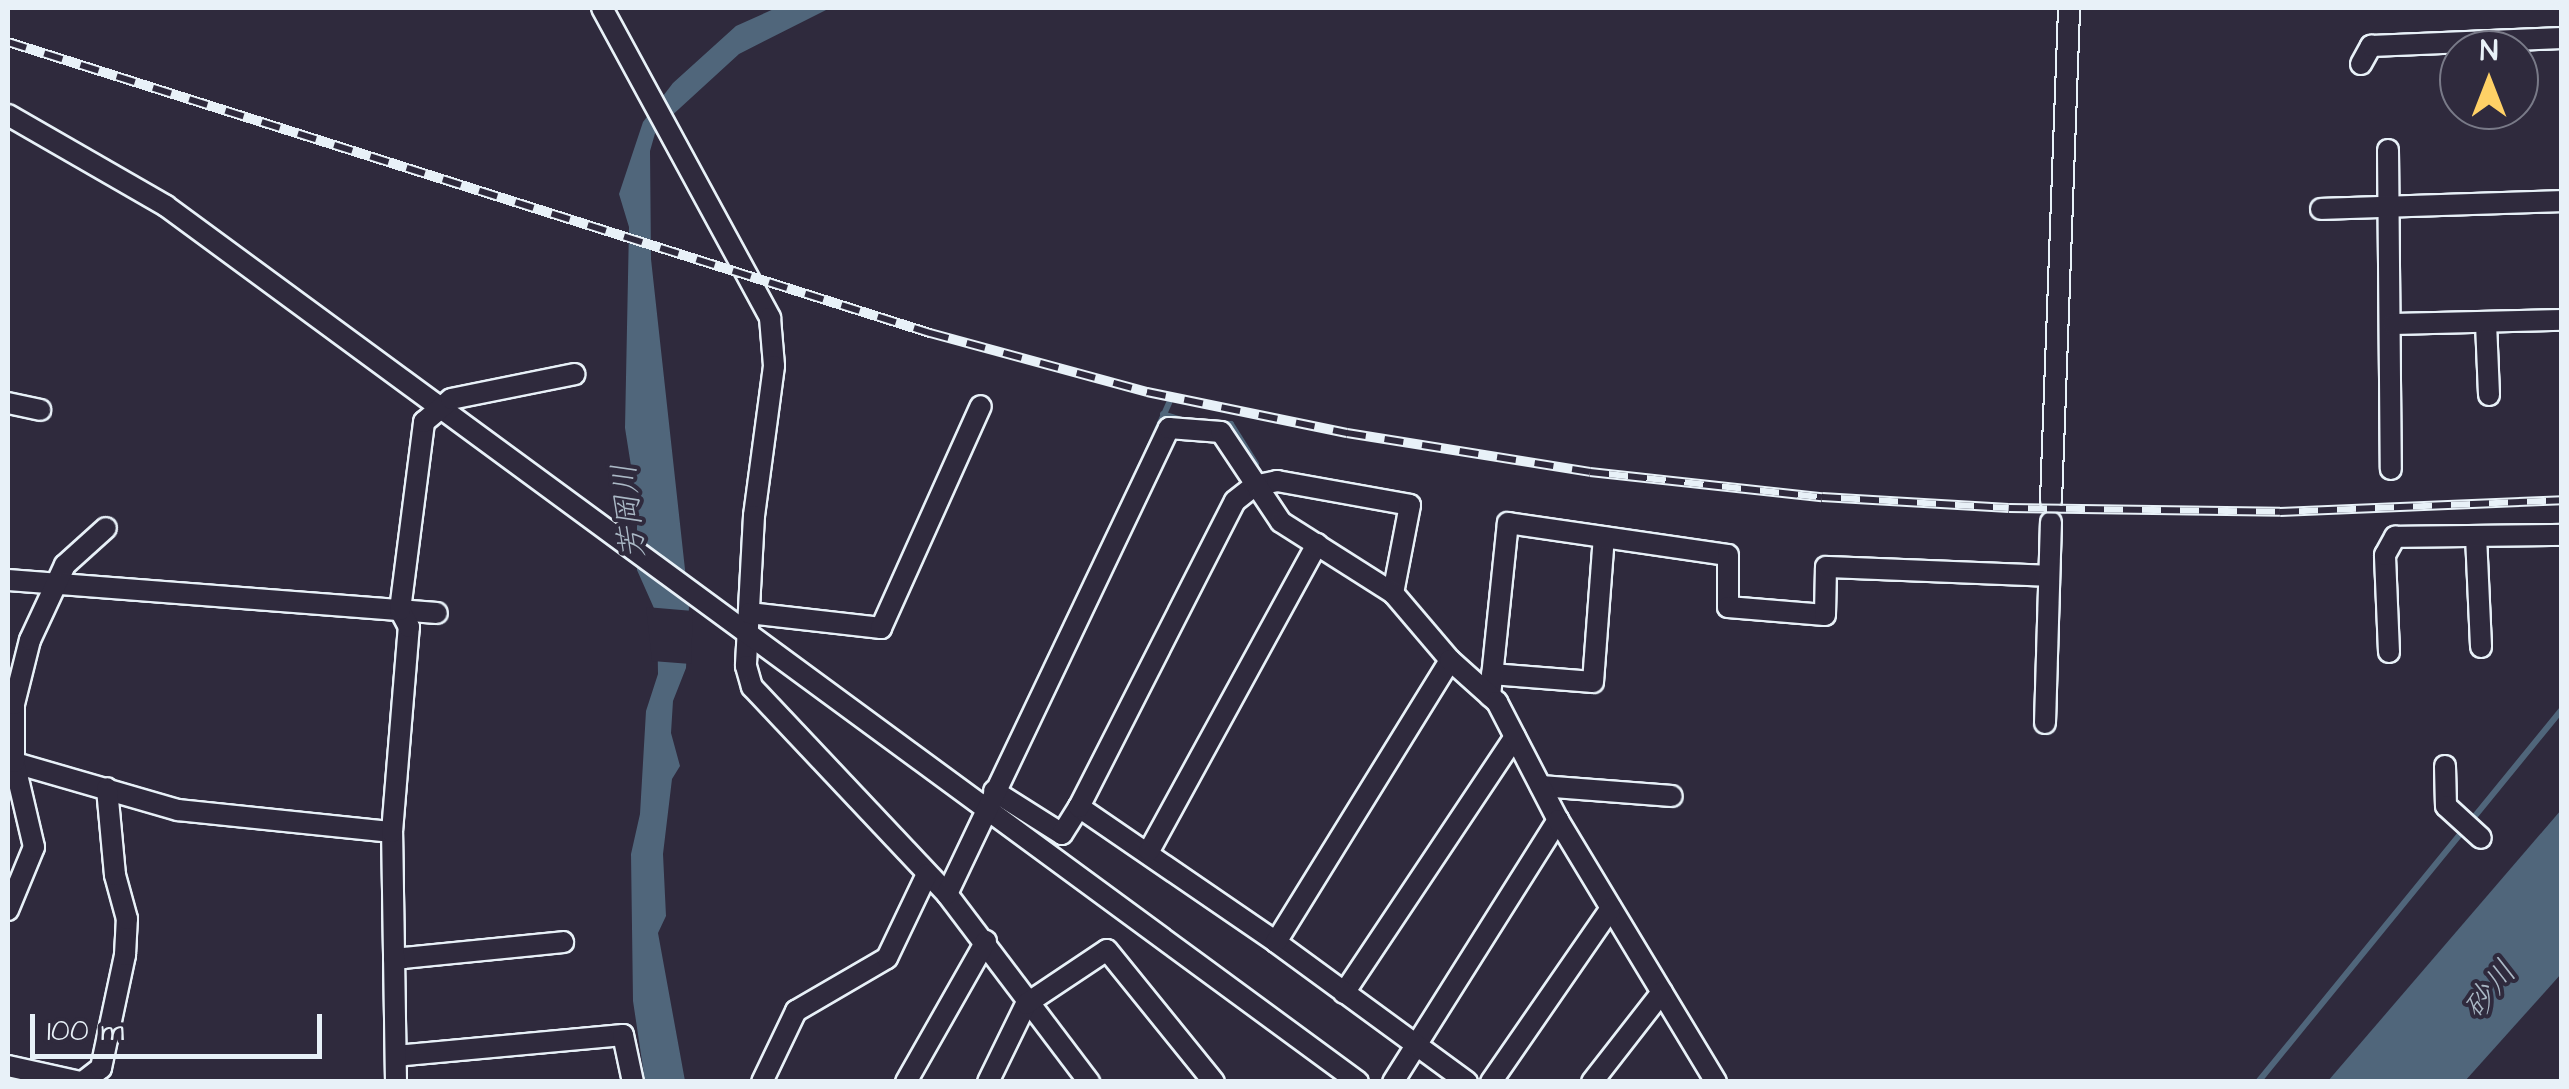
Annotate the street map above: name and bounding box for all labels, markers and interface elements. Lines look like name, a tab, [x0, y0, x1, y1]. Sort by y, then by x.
north arrow	[2439, 30, 2539, 130]
text: N	[2480, 32, 2498, 71]
water label: 芳岡川	[606, 461, 654, 561]
water label: 砂川	[2456, 954, 2526, 1028]
scale bar	[35, 994, 328, 1056]
text: 100 m	[47, 1010, 124, 1052]

